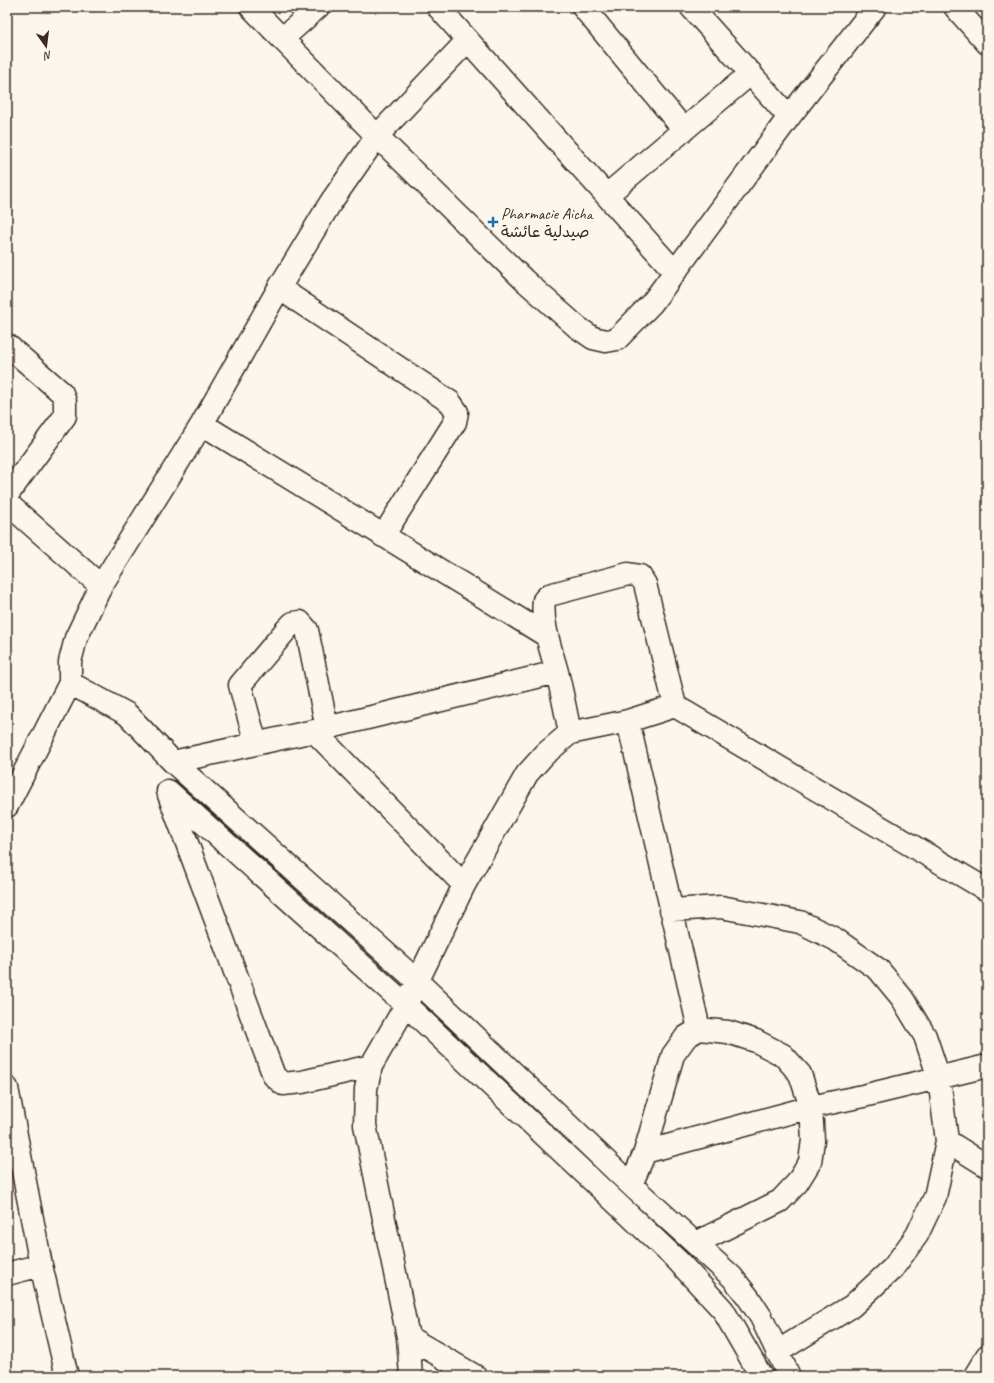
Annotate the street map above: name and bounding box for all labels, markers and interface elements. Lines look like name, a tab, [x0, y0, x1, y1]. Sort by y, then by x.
north arrow	[26, 26, 66, 66]
text: N	[41, 48, 53, 64]
place label: Pharmacie Aicha صيدلية عائشة	[501, 204, 594, 242]
marker: Pharmacie Aicha صيدلية عائشة	[488, 217, 498, 227]

